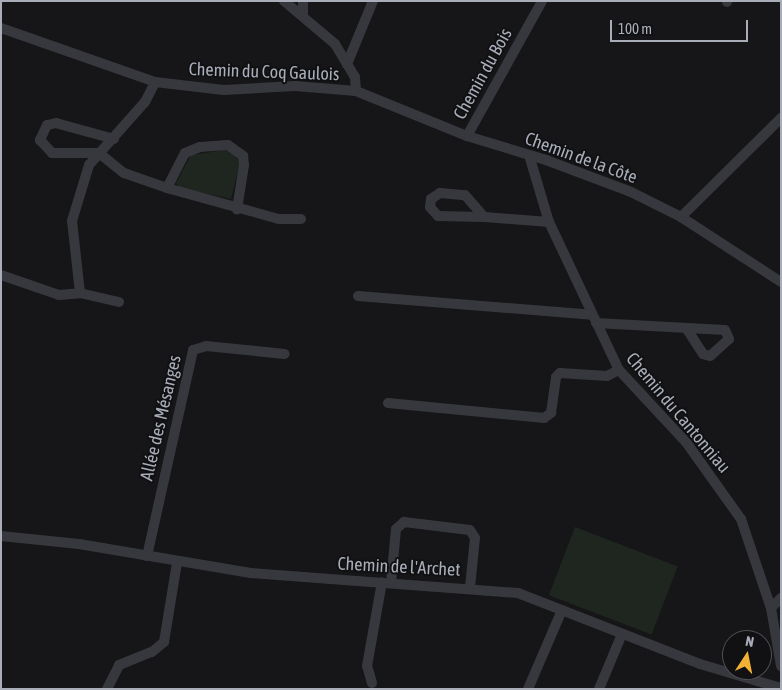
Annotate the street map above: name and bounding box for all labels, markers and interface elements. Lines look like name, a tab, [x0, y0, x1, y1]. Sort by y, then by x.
scale bar	[612, 10, 750, 42]
text: 100 m	[618, 20, 652, 37]
street label: Chemin du Bois	[449, 25, 517, 123]
street label: Chemin du Coq Gaulois	[188, 59, 340, 85]
street label: Chemin de la Côte	[522, 128, 640, 188]
street label: Chemin du Cantonniau	[621, 348, 735, 478]
street label: Allée des Mésanges	[136, 353, 186, 483]
street label: Chemin de l'Archet	[337, 553, 461, 581]
north arrow	[722, 630, 772, 680]
text: N	[744, 633, 755, 650]

